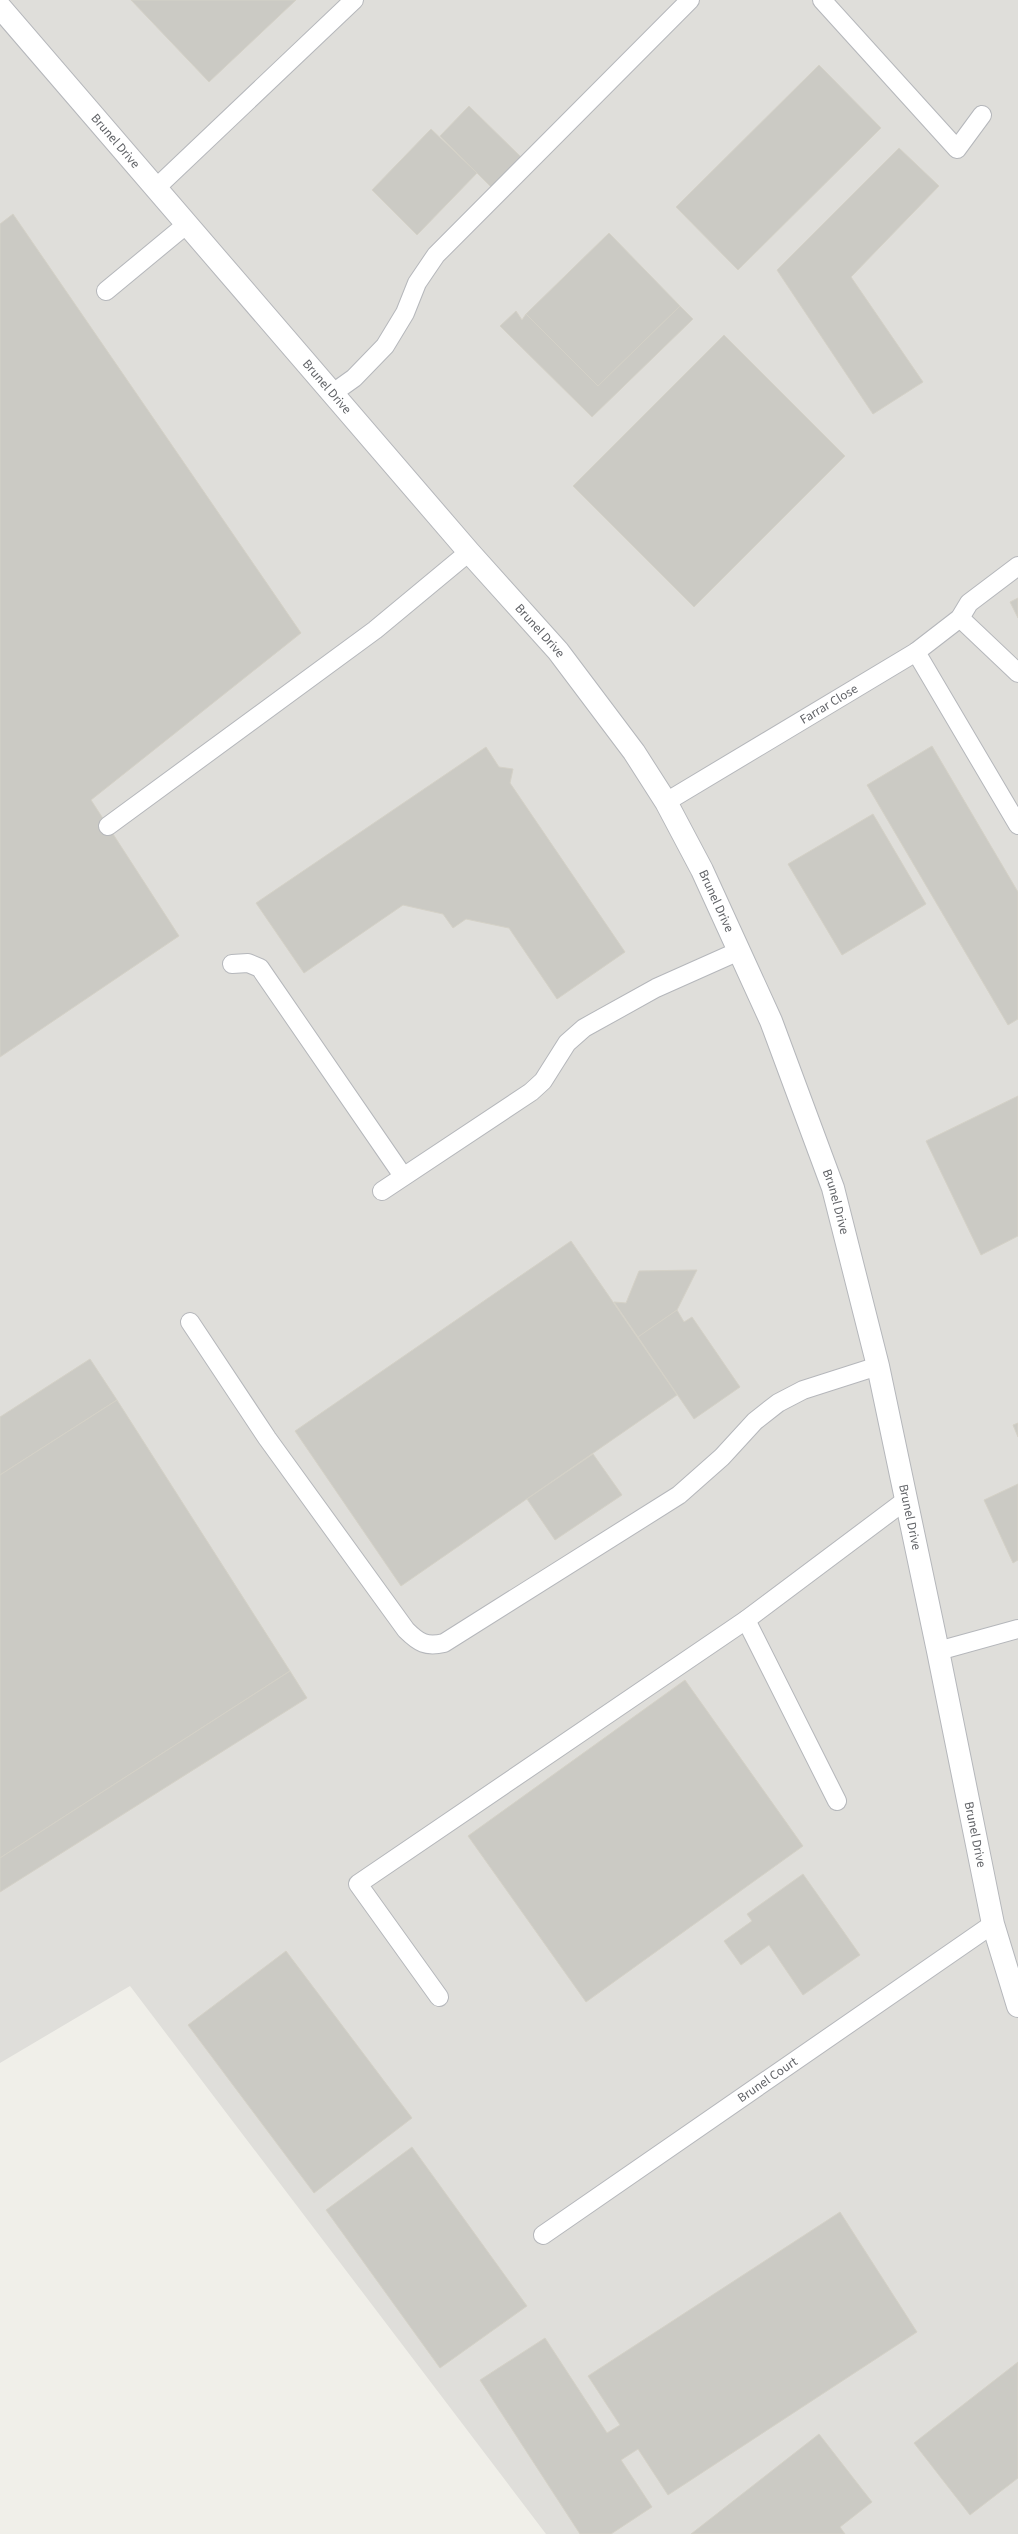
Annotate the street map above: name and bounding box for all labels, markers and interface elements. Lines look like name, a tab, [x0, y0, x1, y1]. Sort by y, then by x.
street label: Brunel Drive	[87, 110, 144, 172]
street label: Brunel Drive	[298, 355, 355, 418]
street label: Brunel Drive	[511, 600, 569, 661]
street label: Farrar Close	[797, 680, 861, 729]
street label: Brunel Drive	[694, 867, 738, 935]
street label: Brunel Drive	[818, 1167, 853, 1236]
street label: Brunel Drive	[894, 1482, 926, 1552]
street label: Brunel Drive	[960, 1800, 990, 1869]
street label: Brunel Court	[734, 2052, 802, 2107]

